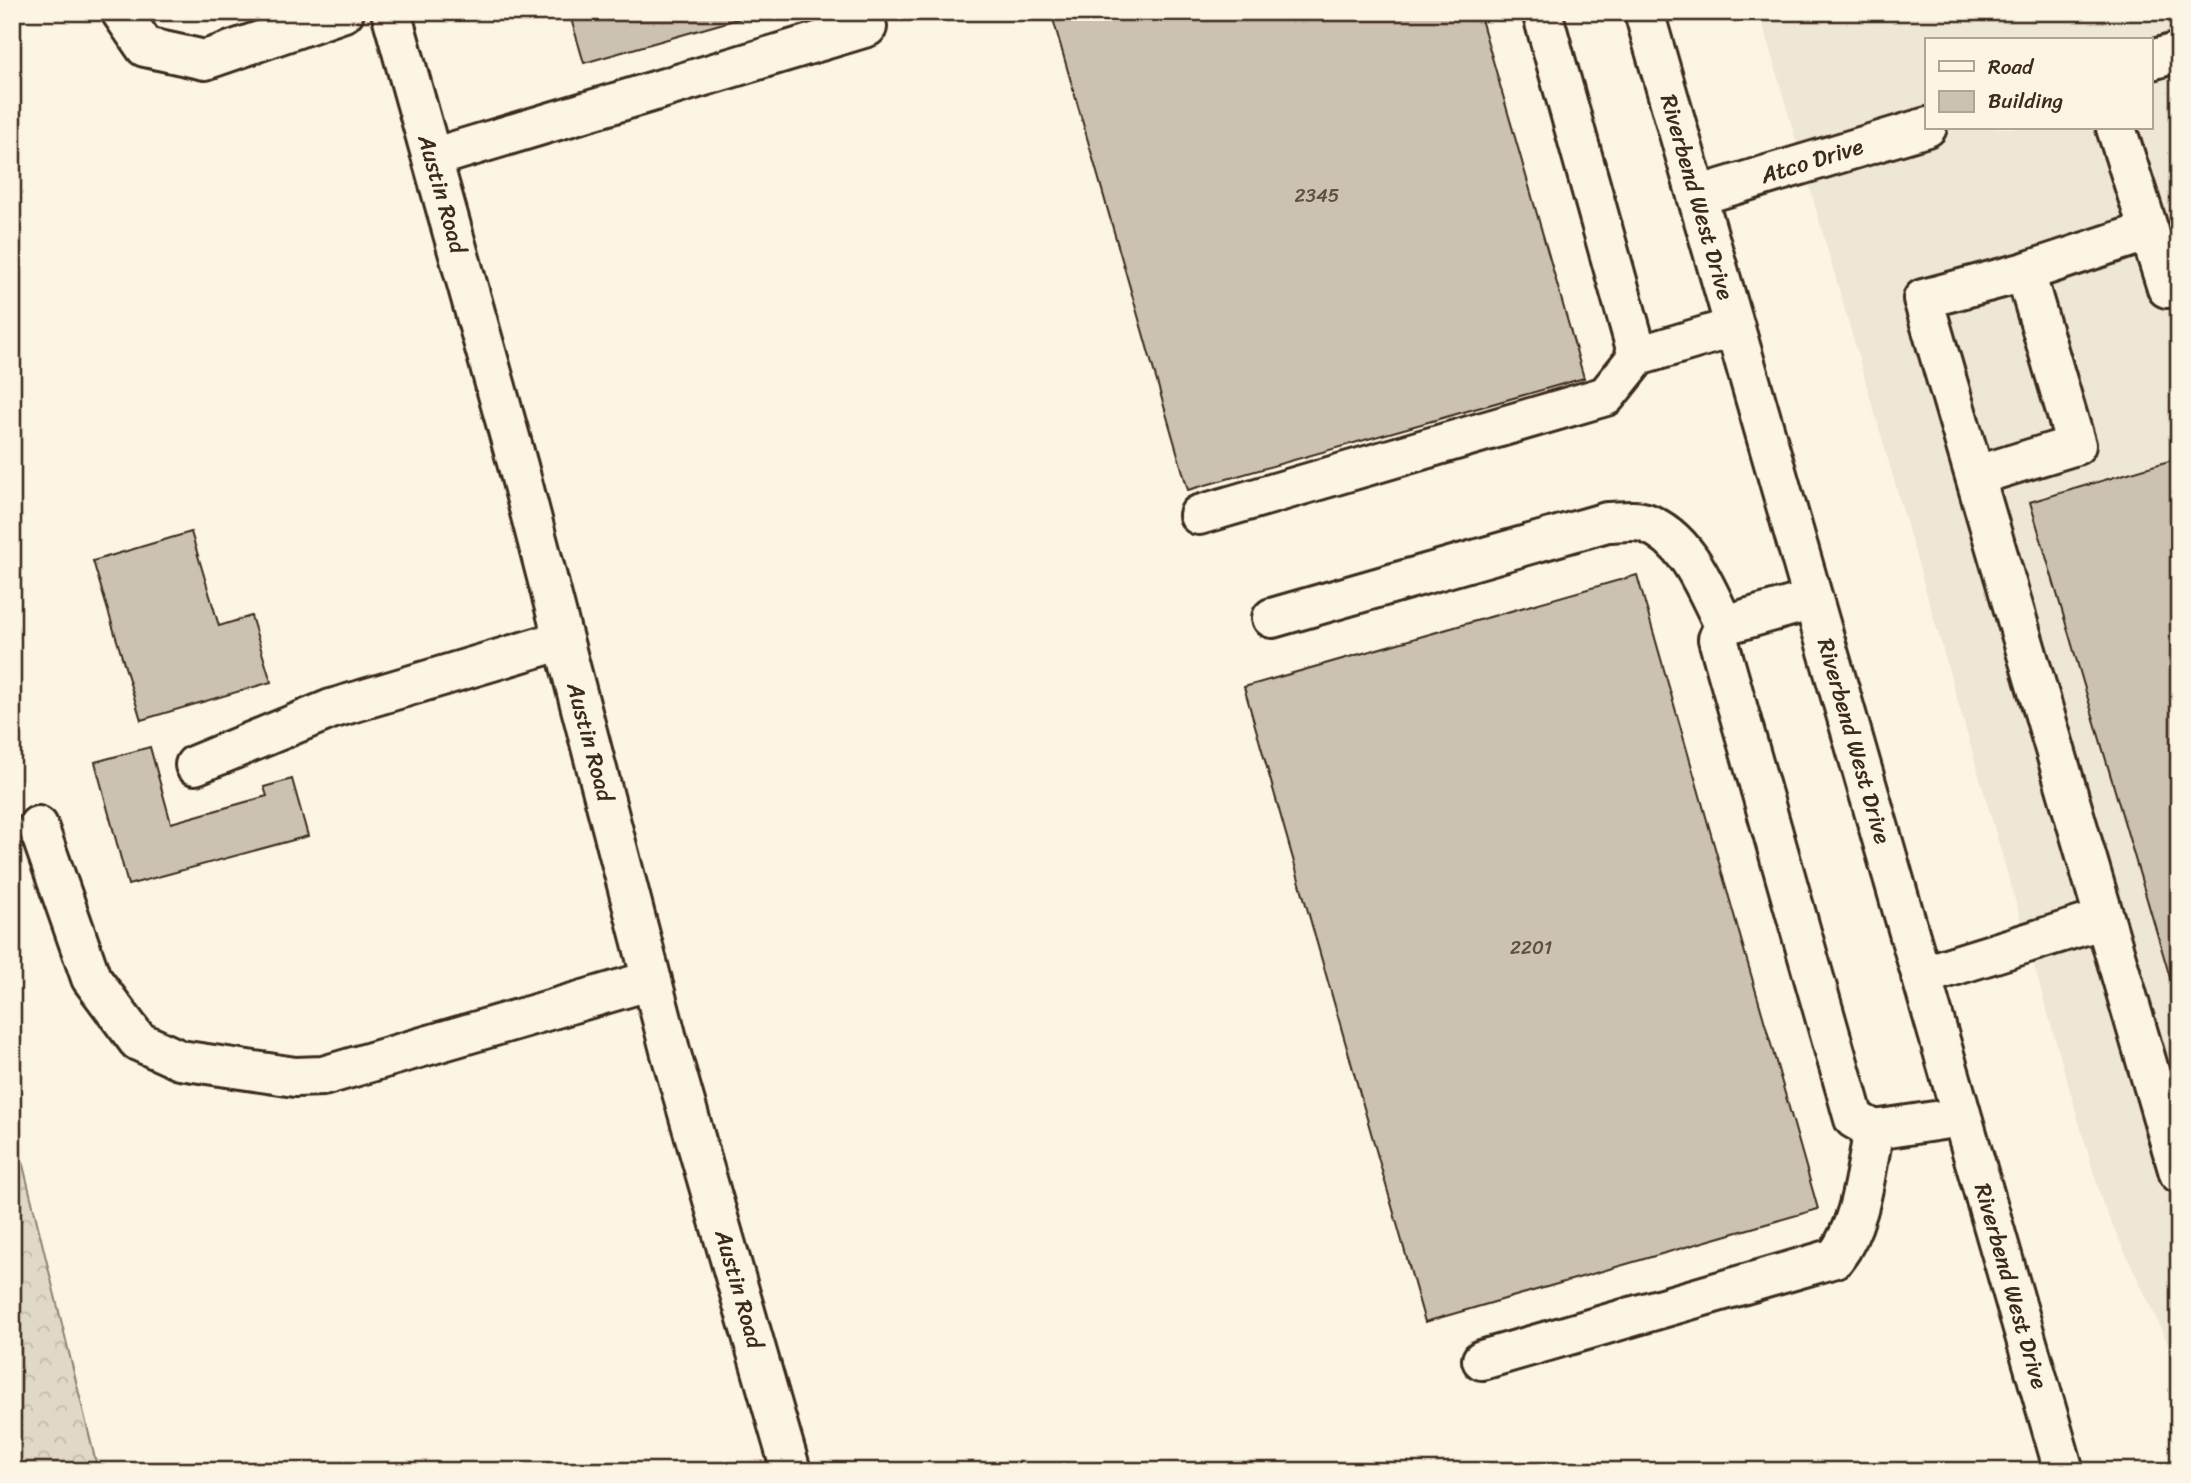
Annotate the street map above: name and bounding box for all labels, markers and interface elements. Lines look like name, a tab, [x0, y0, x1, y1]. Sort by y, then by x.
legend	[1925, 38, 2152, 130]
text: Road	[1988, 48, 2035, 86]
text: Building	[1988, 82, 2064, 120]
street label: Riverbend West Drive	[1648, 89, 1746, 305]
street label: Atco Drive	[1755, 126, 1868, 196]
street label: Austin Road	[405, 129, 479, 260]
house number: 2345	[1295, 179, 1340, 212]
street label: Riverbend West Drive	[1805, 633, 1903, 849]
street label: Austin Road	[554, 677, 626, 808]
house number: 2201	[1510, 931, 1552, 964]
street label: Riverbend West Drive	[1962, 1178, 2060, 1394]
street label: Austin Road	[702, 1224, 776, 1355]

